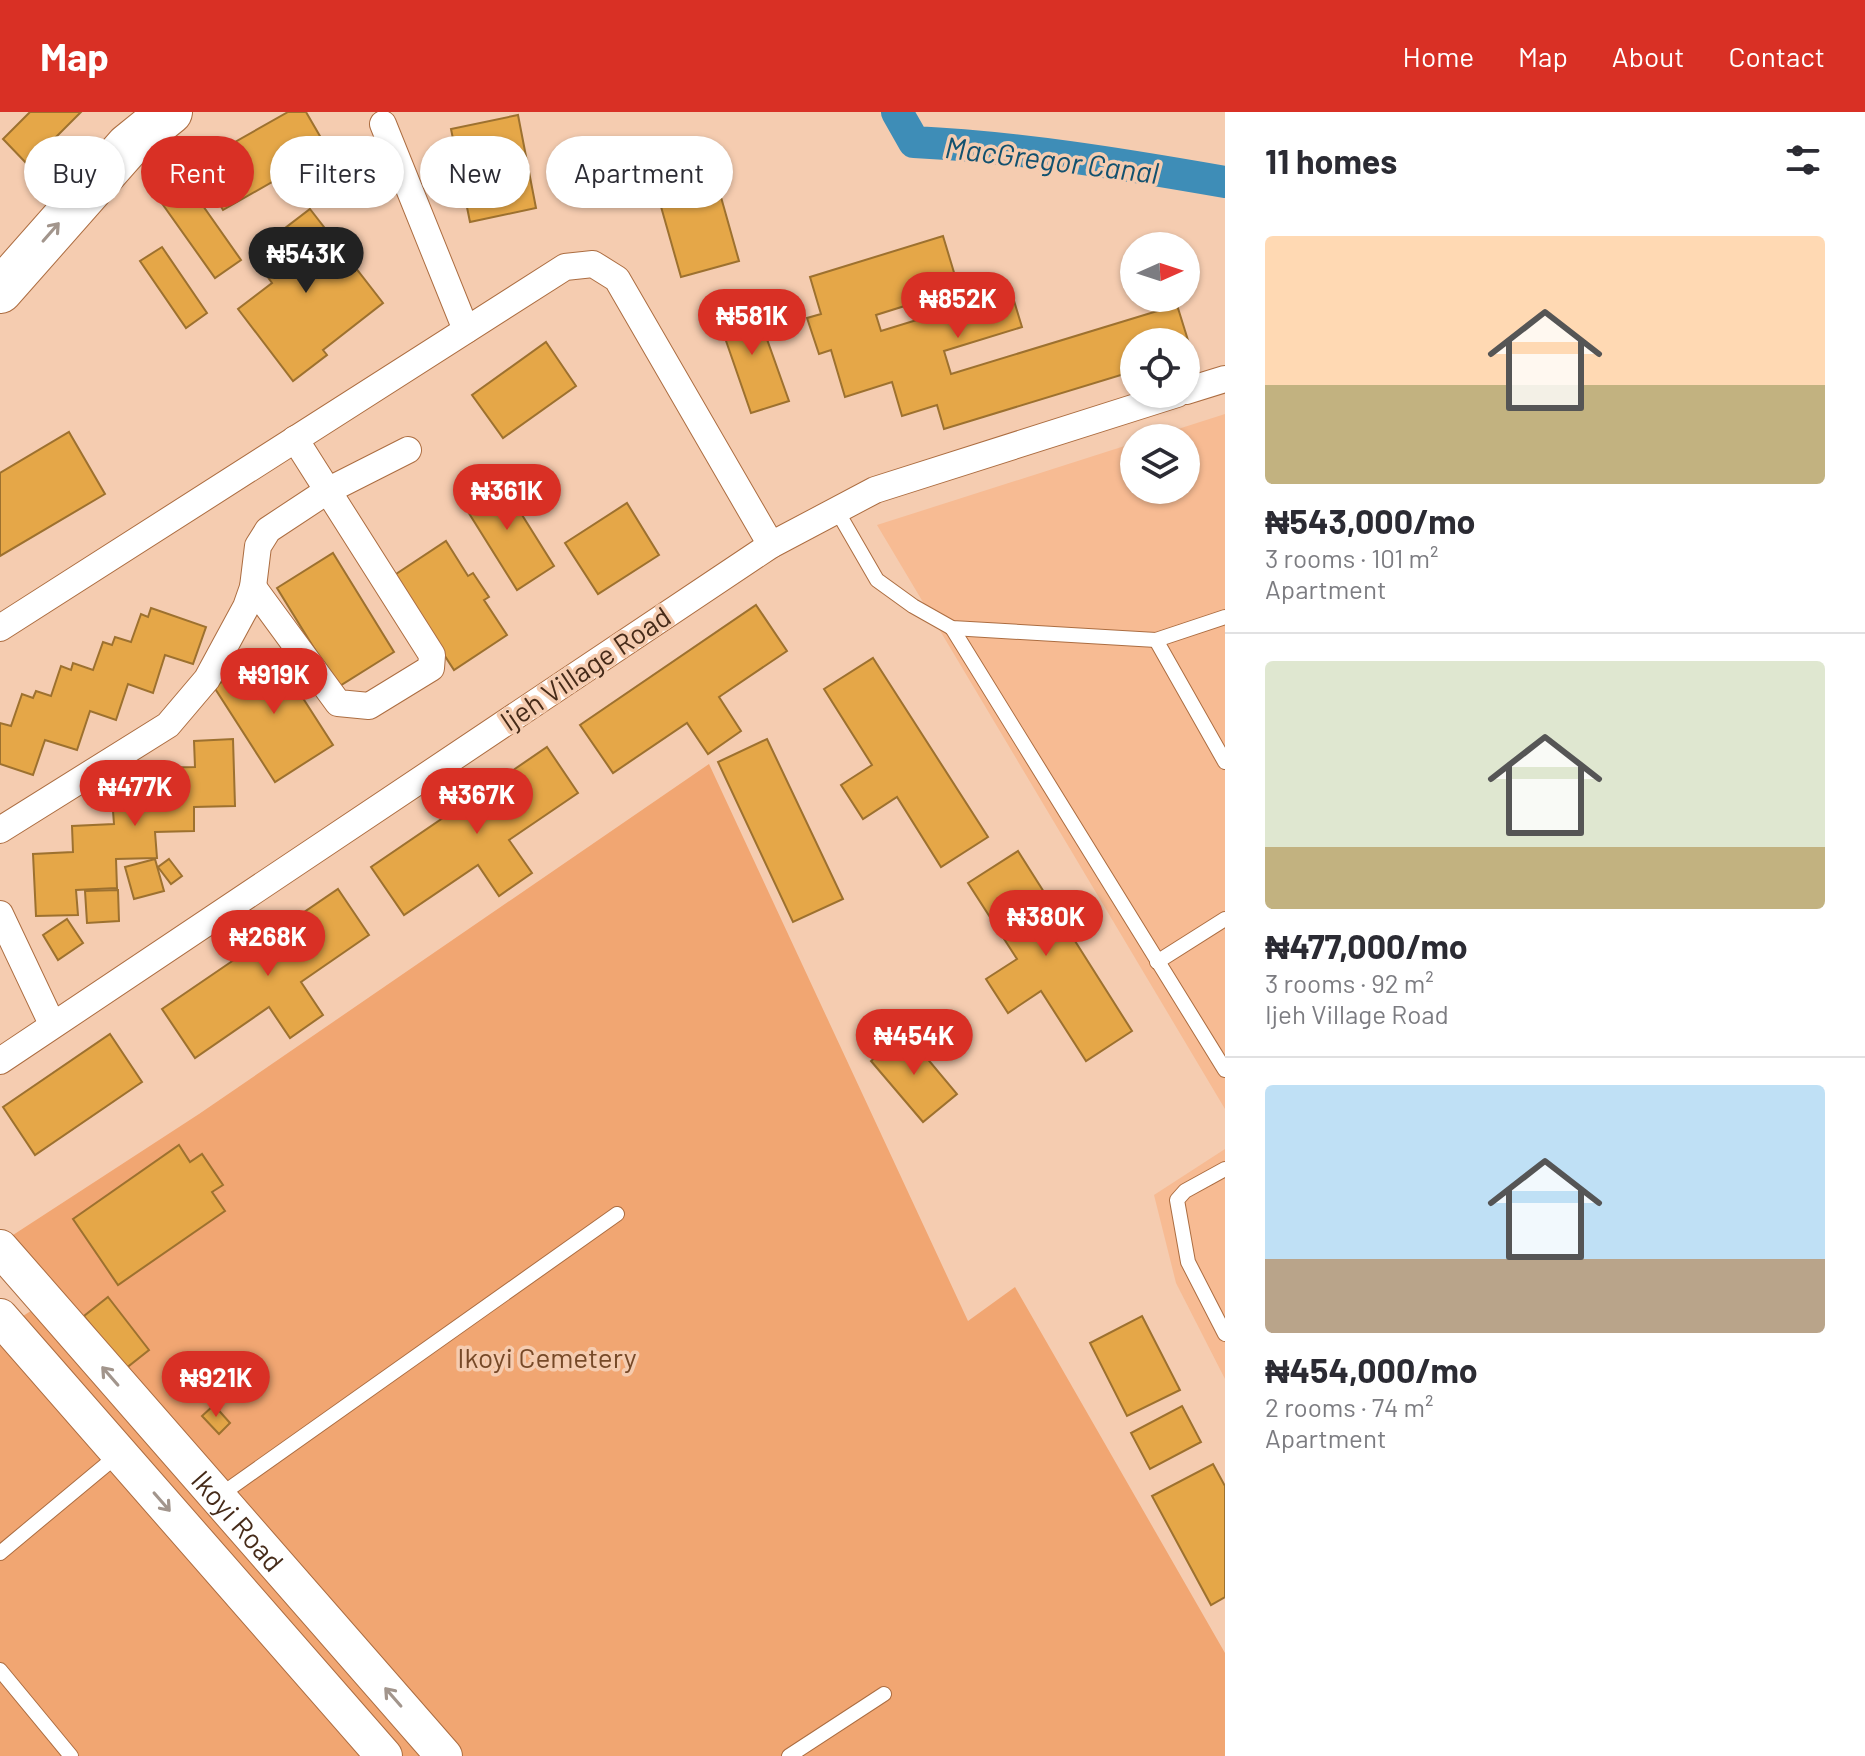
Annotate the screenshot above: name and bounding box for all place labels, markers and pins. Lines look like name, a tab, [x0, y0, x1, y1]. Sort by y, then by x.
pin: ₦543K	[250, 227, 362, 295]
pin: ₦852K	[902, 272, 1014, 340]
pin: ₦581K	[696, 289, 808, 357]
pin: ₦361K	[451, 464, 563, 532]
pin: ₦919K	[218, 648, 330, 716]
pin: ₦477K	[79, 760, 191, 828]
pin: ₦367K	[421, 768, 533, 836]
pin: ₦380K	[990, 890, 1102, 958]
pin: ₦268K	[212, 910, 324, 978]
pin: ₦454K	[858, 1009, 970, 1077]
pin: ₦921K	[160, 1351, 272, 1419]

